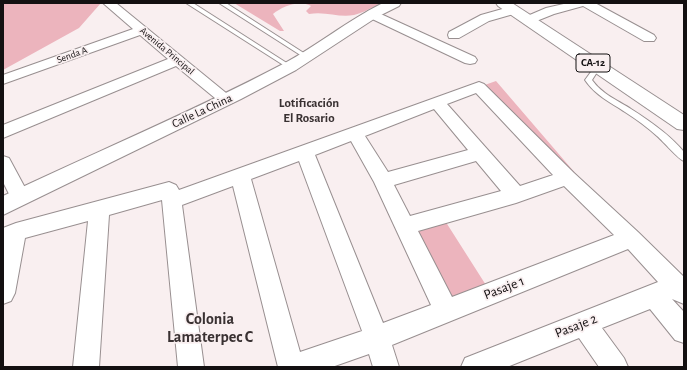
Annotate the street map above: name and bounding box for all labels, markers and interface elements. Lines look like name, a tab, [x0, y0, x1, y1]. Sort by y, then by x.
street label: Avenida Principal	[137, 25, 197, 77]
street label: Senda A	[55, 44, 89, 66]
road number: CA-12	[576, 54, 610, 72]
street label: Calle La China	[170, 91, 234, 131]
district label: Lotificación El Rosario	[279, 95, 339, 126]
street label: Pasaje 1	[481, 273, 527, 303]
district label: Colonia Lamaterpec C	[167, 309, 253, 347]
street label: Pasaje 2	[553, 310, 599, 342]

